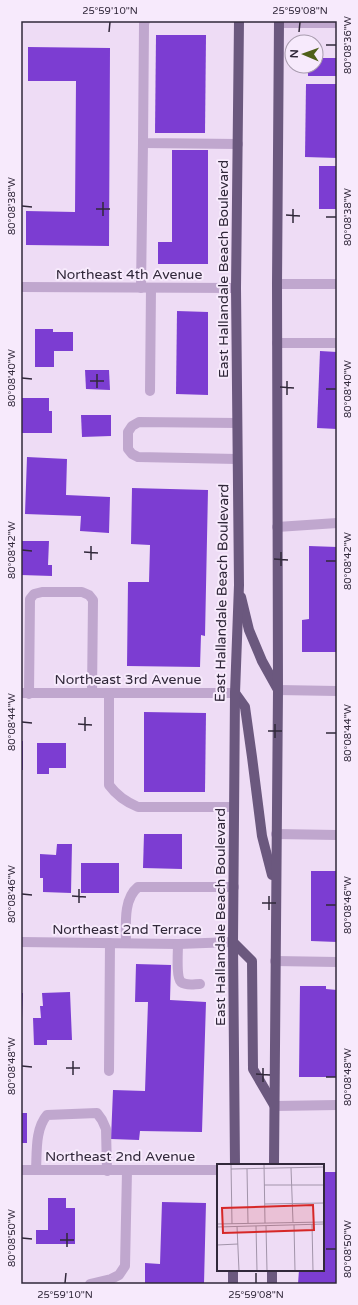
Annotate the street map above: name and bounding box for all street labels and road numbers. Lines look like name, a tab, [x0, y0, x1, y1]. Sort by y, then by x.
street label: East Hallandale Beach Boulevard	[215, 160, 232, 378]
street label: Northeast 4th Avenue	[56, 266, 202, 283]
street label: East Hallandale Beach Boulevard	[212, 484, 232, 702]
street label: Northeast 3rd Avenue	[55, 671, 201, 688]
street label: East Hallandale Beach Boulevard	[212, 808, 229, 1026]
street label: Northeast 2nd Terrace	[52, 921, 202, 938]
street label: Northeast 2nd Avenue	[45, 1148, 195, 1165]

